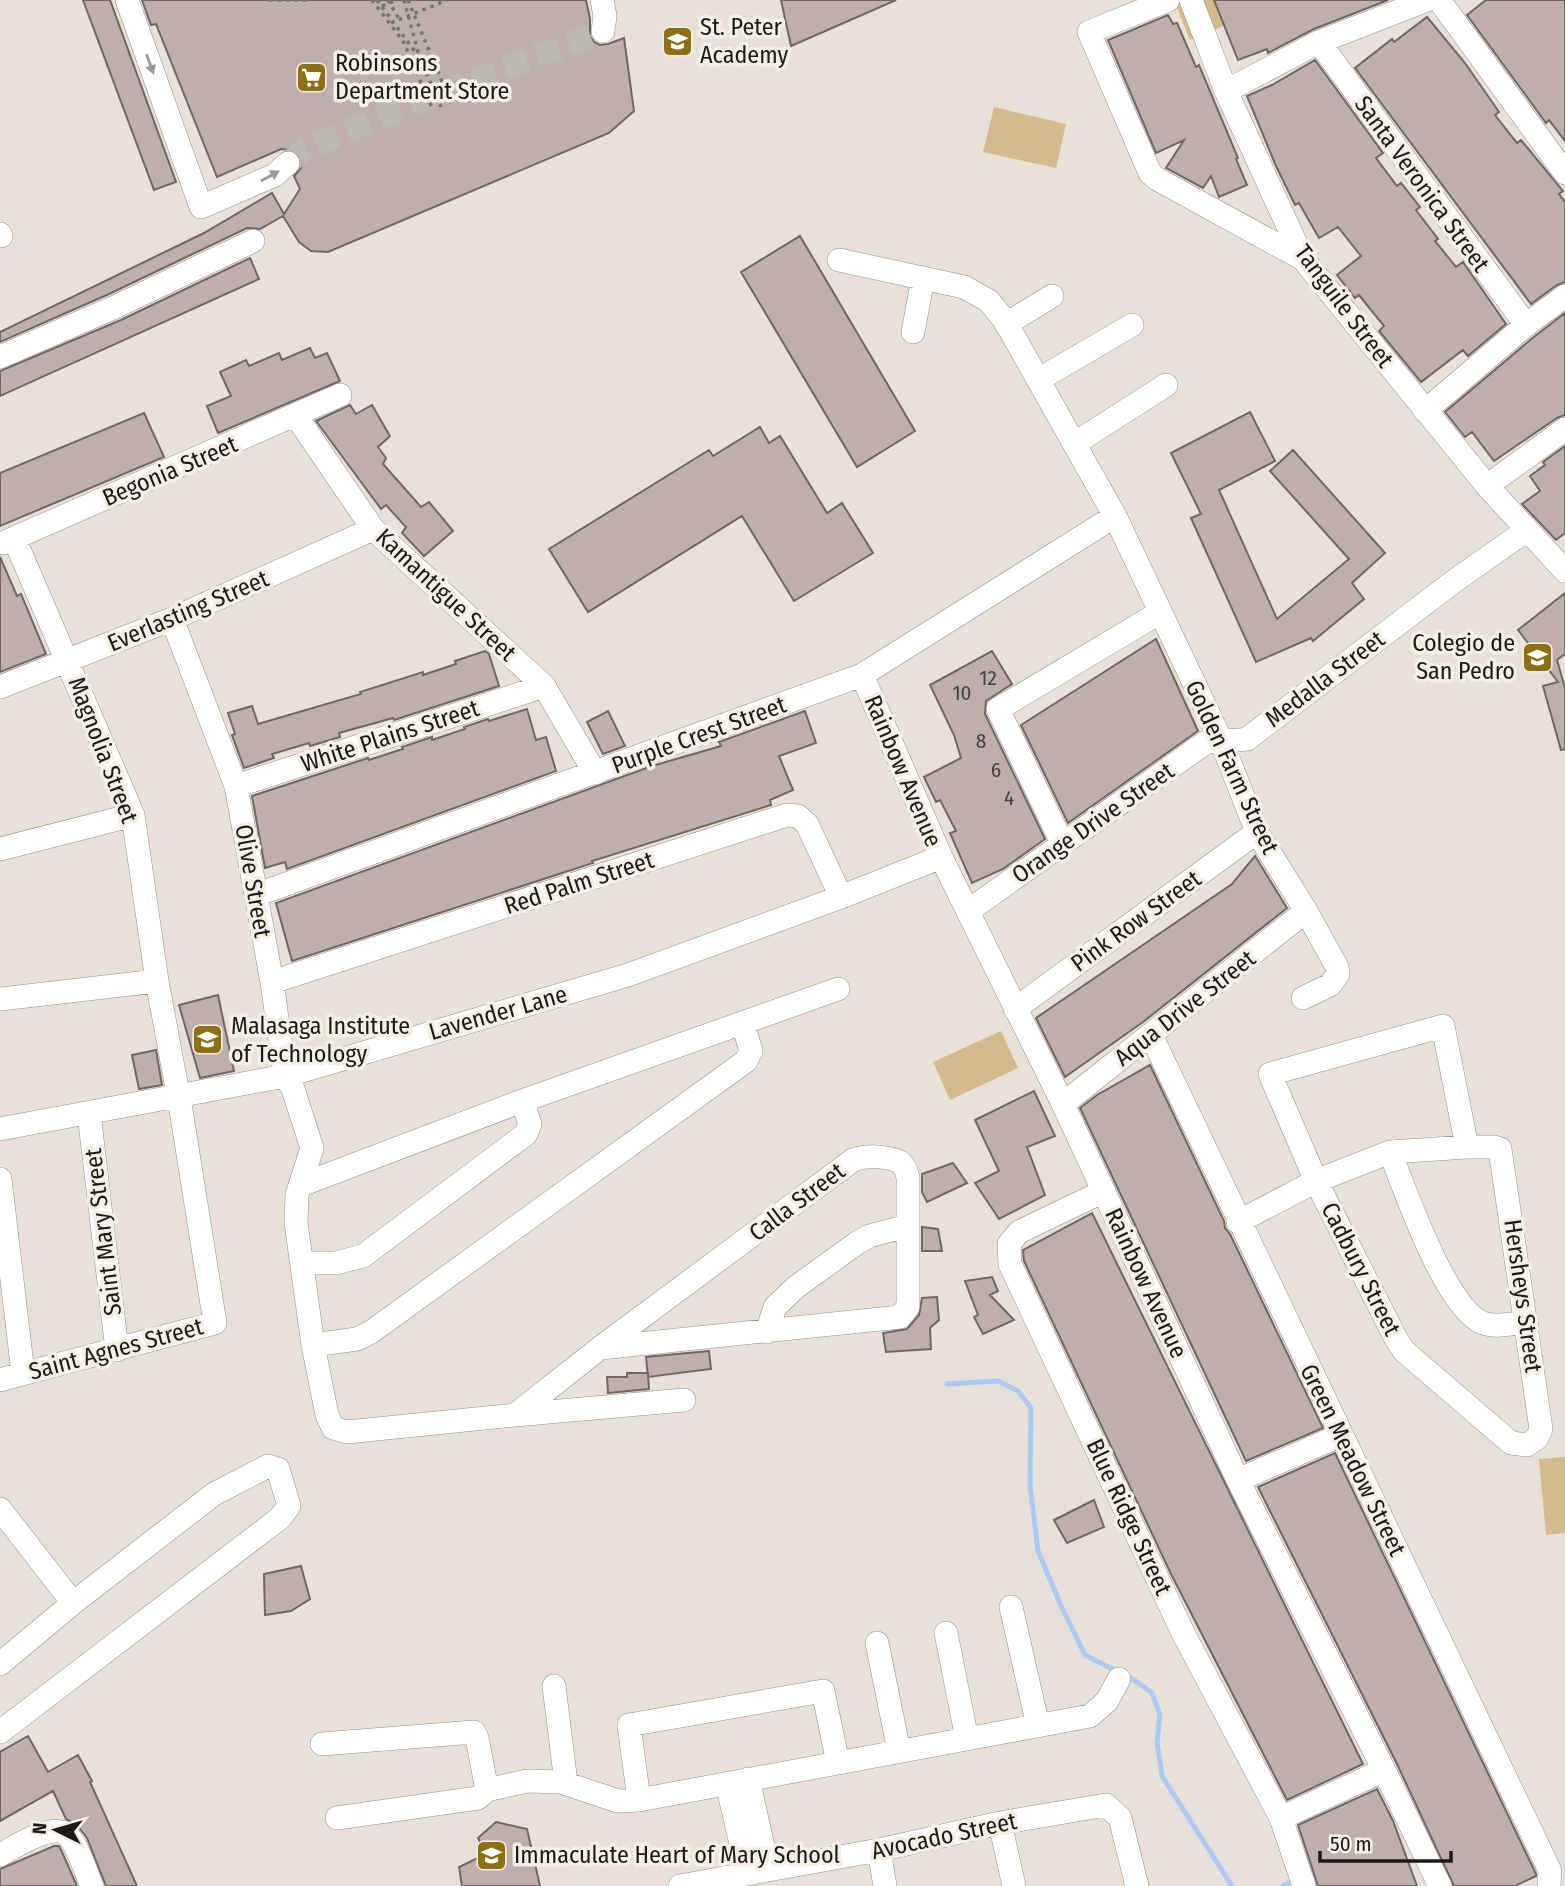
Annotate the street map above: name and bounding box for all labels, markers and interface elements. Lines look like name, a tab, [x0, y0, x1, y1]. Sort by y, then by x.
place label: St. Peter Academy	[700, 13, 788, 69]
school or university icon: St. Peter Academy	[660, 24, 694, 58]
place label: Robinsons Department Store	[335, 49, 509, 105]
one-way arrow	[145, 54, 156, 75]
supermarket icon: Robinsons Department Store	[295, 60, 329, 94]
street label: Santa Veronica Street	[1349, 91, 1495, 277]
one-way arrow	[260, 171, 280, 183]
street label: Tanguile Street	[1289, 239, 1399, 373]
street label: Begonia Street	[98, 430, 242, 512]
street label: Kamantigue Street	[370, 523, 522, 667]
street label: Everlasting Street	[103, 564, 273, 658]
street label: Medalla Street	[1260, 625, 1390, 733]
place label: Colegio de San Pedro	[1412, 629, 1515, 685]
school or university icon: Colegio de San Pedro	[1521, 640, 1555, 674]
house number: 12	[979, 665, 997, 691]
street label: Magnolia Street	[62, 673, 144, 827]
street label: Golden Farm Street	[1180, 676, 1284, 858]
house number: 10	[952, 680, 972, 706]
street label: Purple Crest Street	[608, 690, 790, 780]
street label: Rainbow Avenue	[858, 691, 948, 851]
street label: White Plains Street	[297, 694, 483, 778]
house number: 8	[976, 728, 986, 754]
house number: 6	[991, 757, 1001, 783]
street label: Orange Drive Street	[1007, 757, 1179, 889]
house number: 4	[1004, 785, 1014, 811]
street label: Olive Street	[229, 822, 277, 940]
street label: Red Palm Street	[501, 846, 657, 920]
street label: Pink Row Street	[1066, 864, 1207, 978]
street label: Aqua Drive Street	[1109, 944, 1261, 1072]
street label: Lavender Lane	[426, 980, 570, 1046]
place label: Malasaga Institute of Technology	[231, 1012, 410, 1068]
school or university icon: Malasaga Institute of Technology	[191, 1023, 225, 1057]
street label: Saint Mary Street	[79, 1147, 127, 1317]
street label: Calla Street	[744, 1157, 850, 1247]
street label: Cadbury Street	[1315, 1198, 1407, 1340]
street label: Rainbow Avenue	[1099, 1204, 1193, 1362]
street label: Hersheys Street	[1498, 1218, 1548, 1375]
street label: Saint Agnes Street	[26, 1312, 206, 1386]
street label: Green Meadow Street	[1294, 1360, 1412, 1561]
street label: Blue Ridge Street	[1081, 1435, 1177, 1600]
north arrow	[21, 1795, 91, 1865]
street label: Avocado Street	[869, 1807, 1019, 1865]
scale bar	[1320, 1820, 1451, 1864]
text: N	[28, 1822, 52, 1835]
text: 50 m	[1330, 1831, 1372, 1857]
school or university icon: Immaculate Heart of Mary School	[474, 1838, 508, 1872]
place label: Immaculate Heart of Mary School	[514, 1841, 840, 1869]

